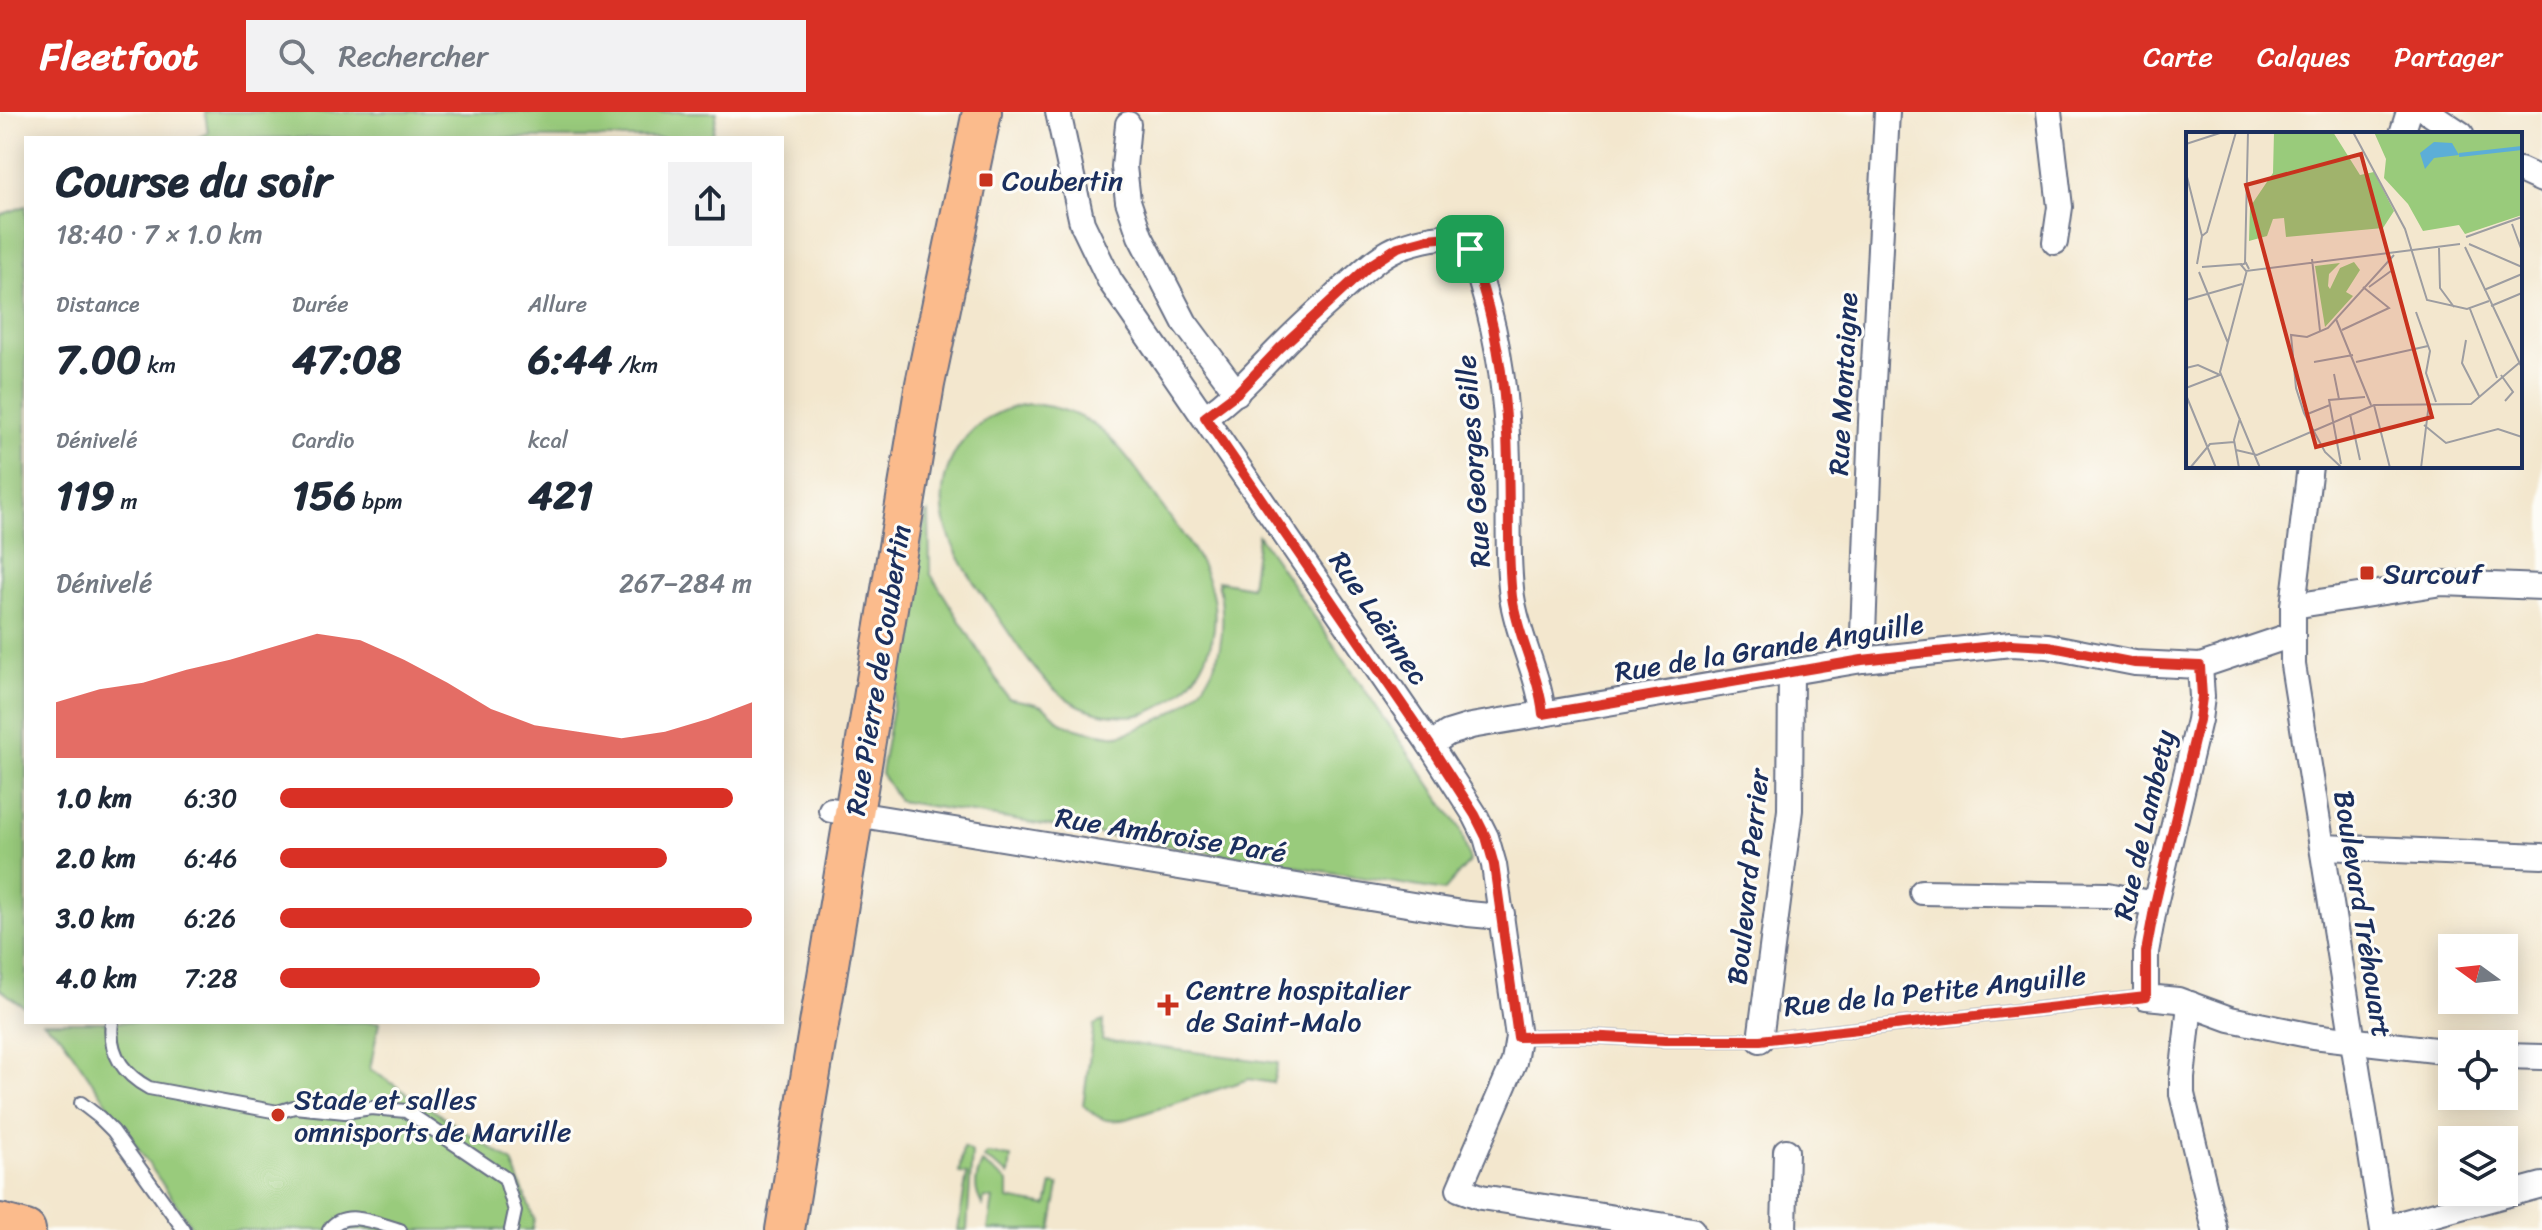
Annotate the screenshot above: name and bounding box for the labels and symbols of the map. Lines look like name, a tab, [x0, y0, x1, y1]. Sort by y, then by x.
inset map	[2186, 132, 2522, 468]
place label: Coubertin	[1002, 156, 1123, 205]
marker: Coubertin	[977, 171, 995, 189]
pin	[1436, 215, 1504, 283]
street label: Rue Montaigne	[1814, 291, 1872, 477]
street label: Rue Georges Gille	[1441, 353, 1505, 569]
street label: Rue Pierre de Coubertin	[831, 521, 925, 819]
street label: Rue Laënnec	[1316, 541, 1442, 695]
place label: Surcouf	[2383, 549, 2485, 598]
marker: Surcouf	[2358, 564, 2376, 582]
street label: Rue de la Grande Anguille	[1611, 599, 1927, 697]
street label: Rue de Lambety	[2098, 725, 2190, 925]
street label: Boulevard Perrier	[1712, 765, 1784, 987]
street label: Boulevard Tréhouart	[2319, 787, 2407, 1041]
street label: Rue Ambroise Paré	[1052, 793, 1290, 877]
north arrow	[2438, 934, 2518, 1014]
street label: Rue de la Petite Anguille	[1782, 951, 2088, 1031]
place label: Centre hospitalier de Saint-Malo	[1186, 965, 1412, 1046]
marker: Centre hospitalier de Saint-Malo	[1157, 994, 1179, 1016]
place label: Stade et salles omnisports de Marville	[294, 1075, 572, 1156]
marker: Stade et salles omnisports de Marville	[269, 1106, 287, 1124]

